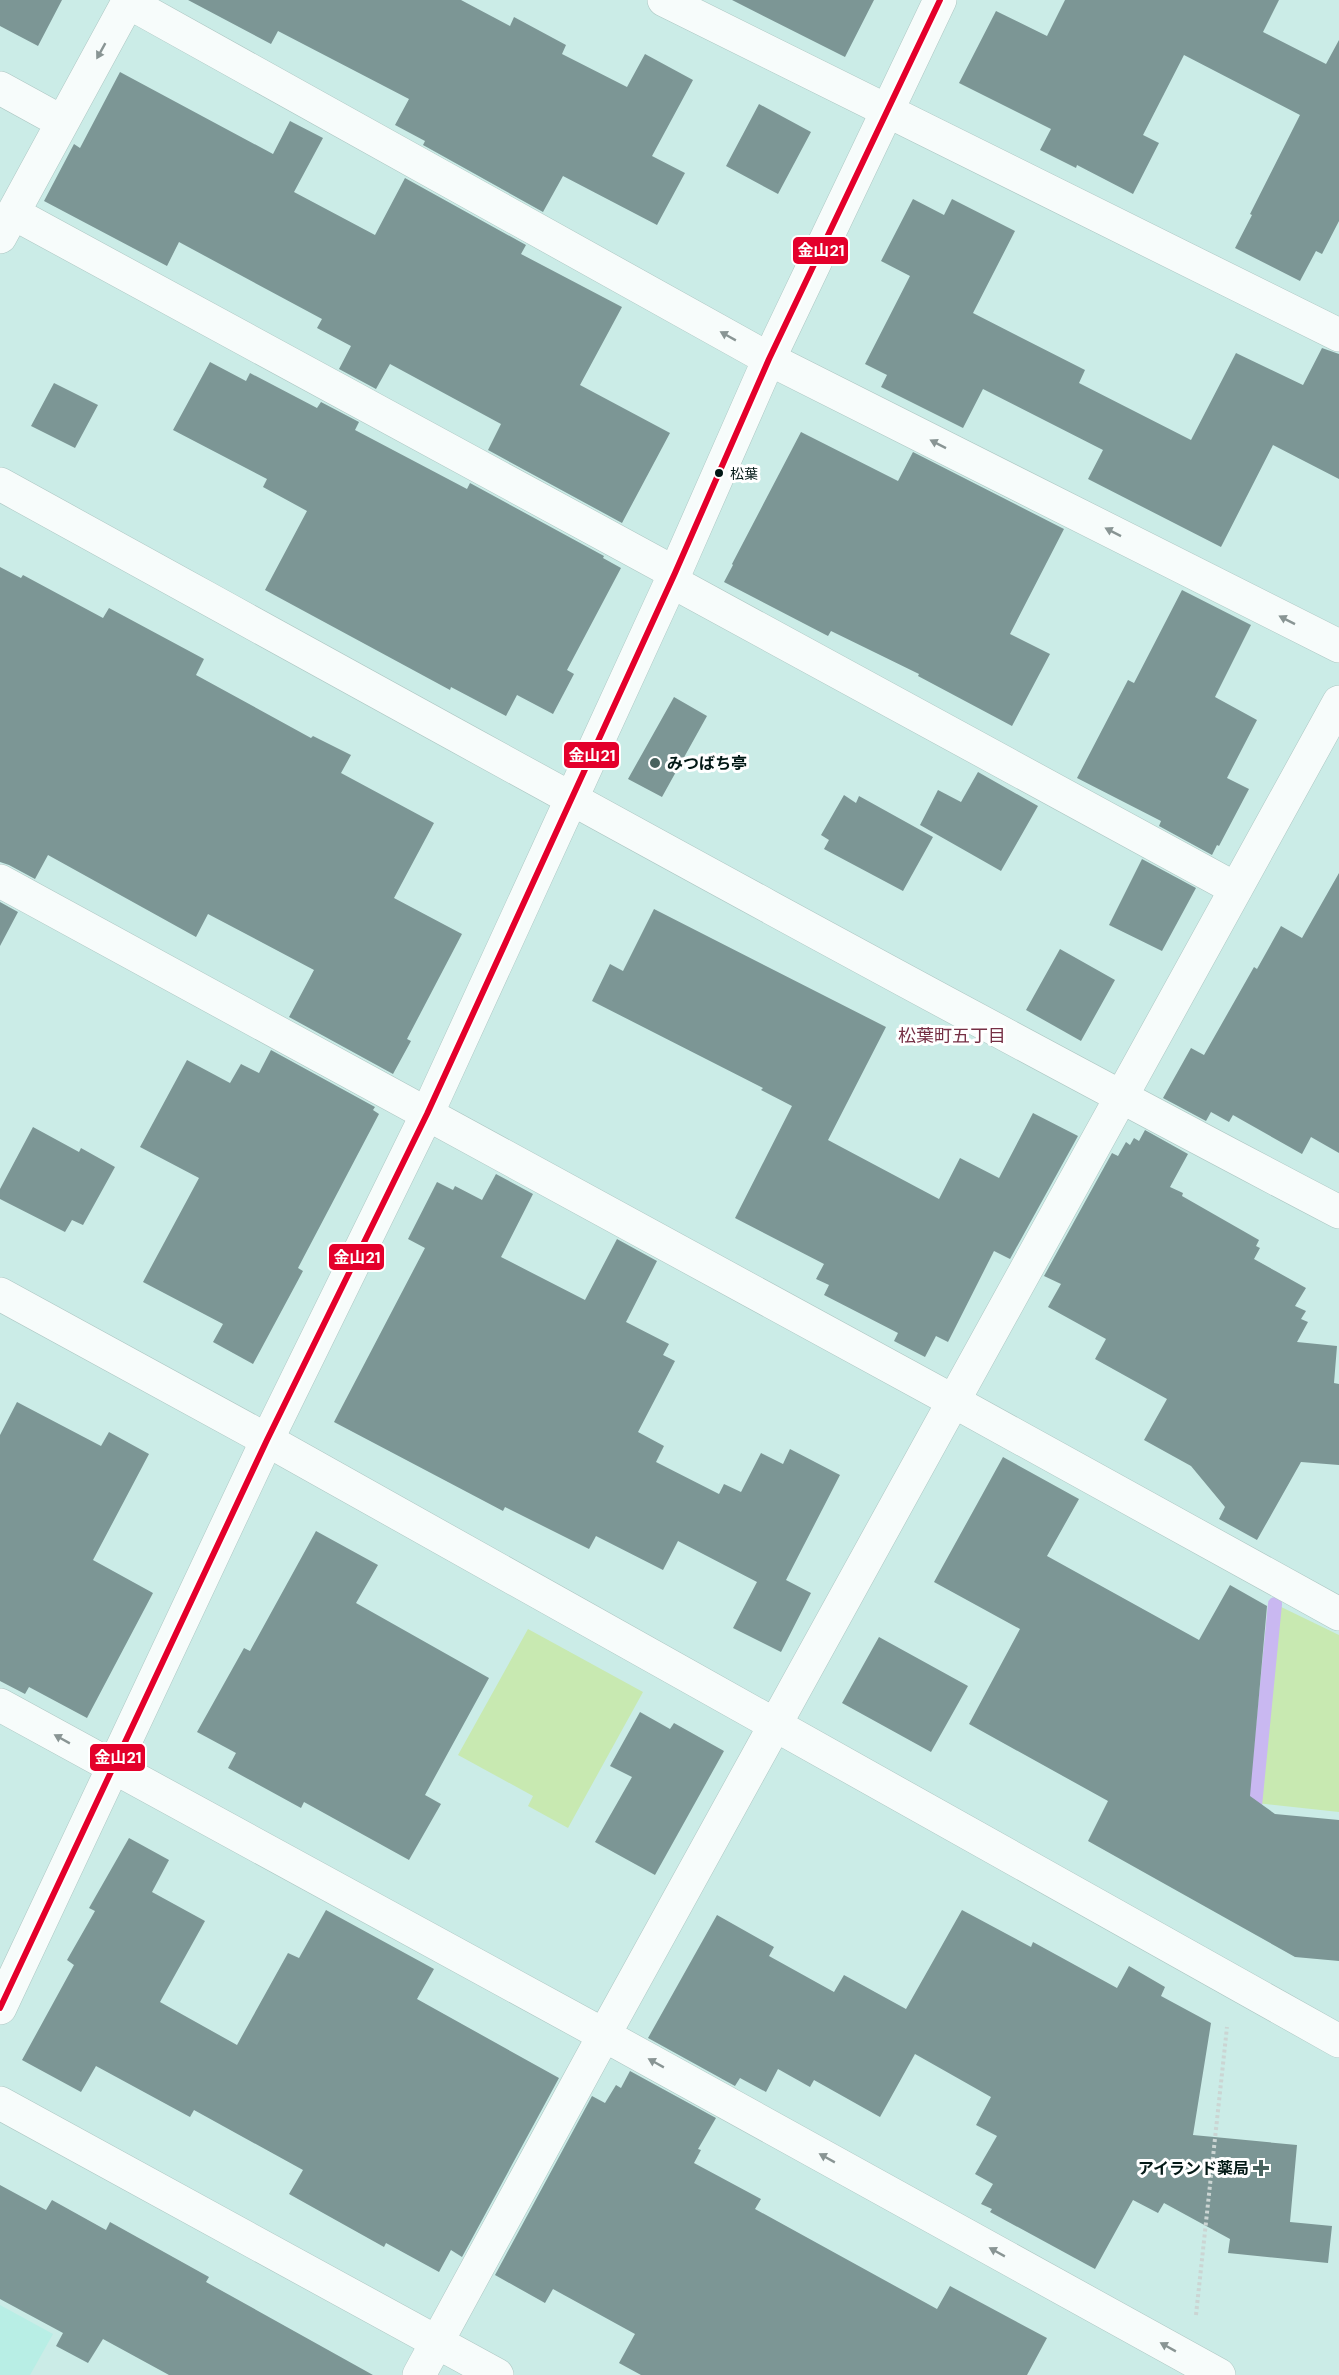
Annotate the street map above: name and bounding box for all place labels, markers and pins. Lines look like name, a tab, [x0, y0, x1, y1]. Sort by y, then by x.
place label: 松葉	[730, 465, 758, 483]
marker: 松葉	[713, 467, 725, 479]
place label: みつばち亭	[667, 753, 747, 774]
marker: みつばち亭	[648, 756, 662, 770]
place label: アイランド薬局	[1138, 2158, 1249, 2179]
marker: アイランド薬局	[1254, 2161, 1268, 2175]

